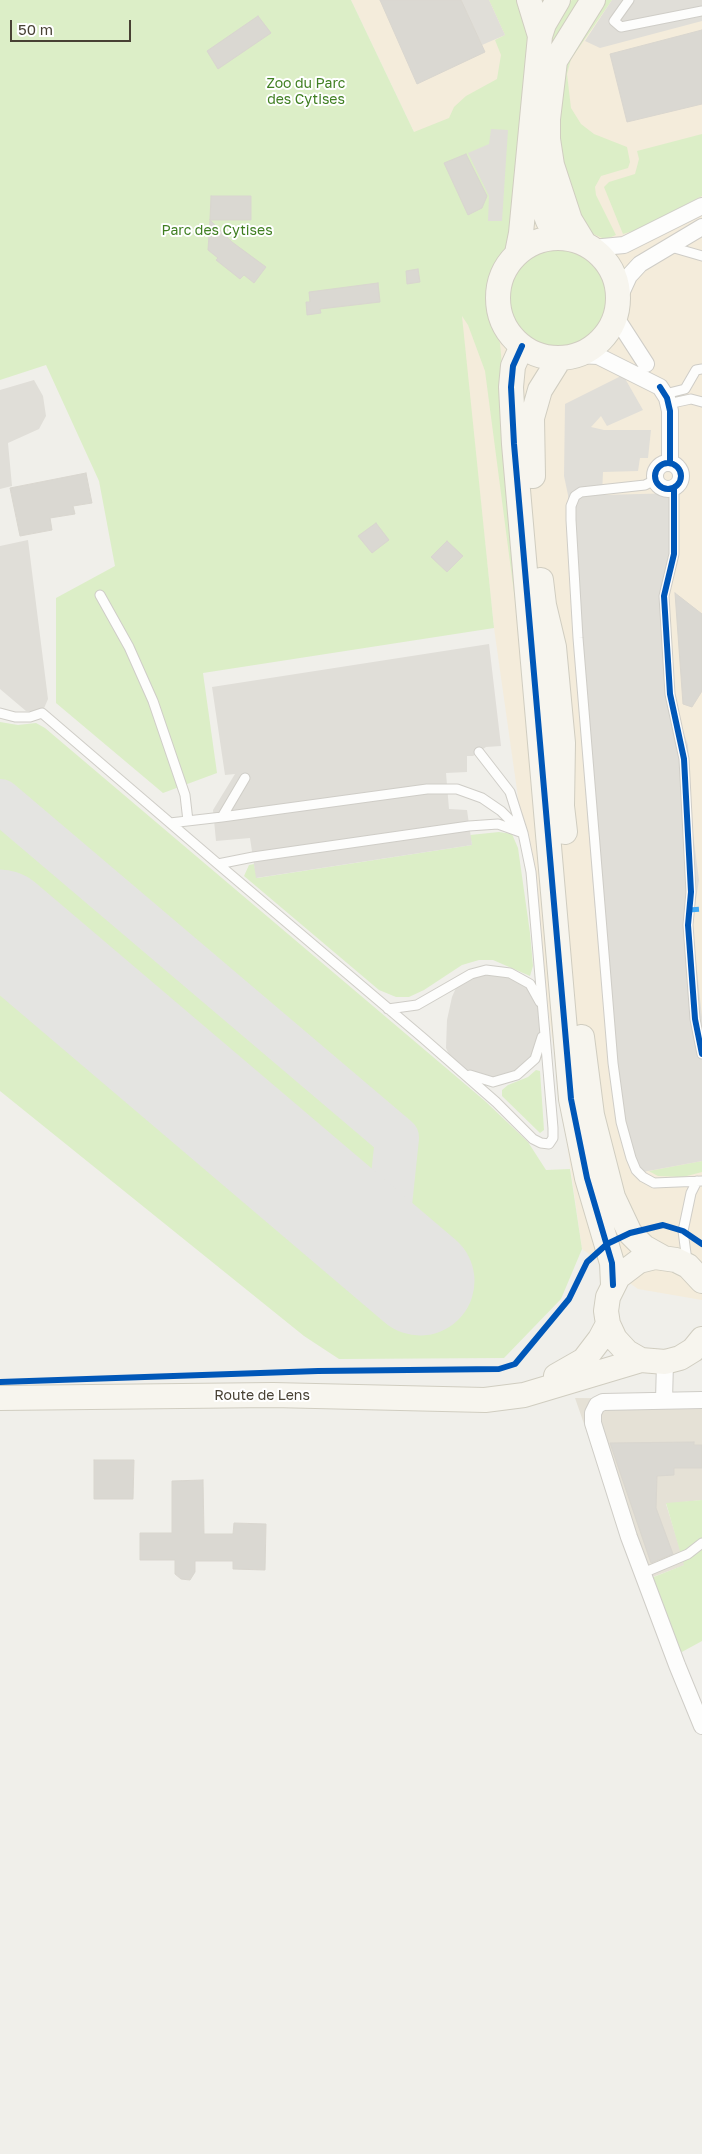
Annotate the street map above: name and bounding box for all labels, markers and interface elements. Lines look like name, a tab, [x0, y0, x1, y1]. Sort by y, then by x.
scale bar	[12, 10, 134, 42]
text: 50 m	[18, 20, 53, 38]
park label: Zoo du Parc des Cytises	[267, 76, 345, 108]
park label: Parc des Cytises	[161, 223, 273, 239]
street label: Route de Lens	[214, 1388, 310, 1404]

